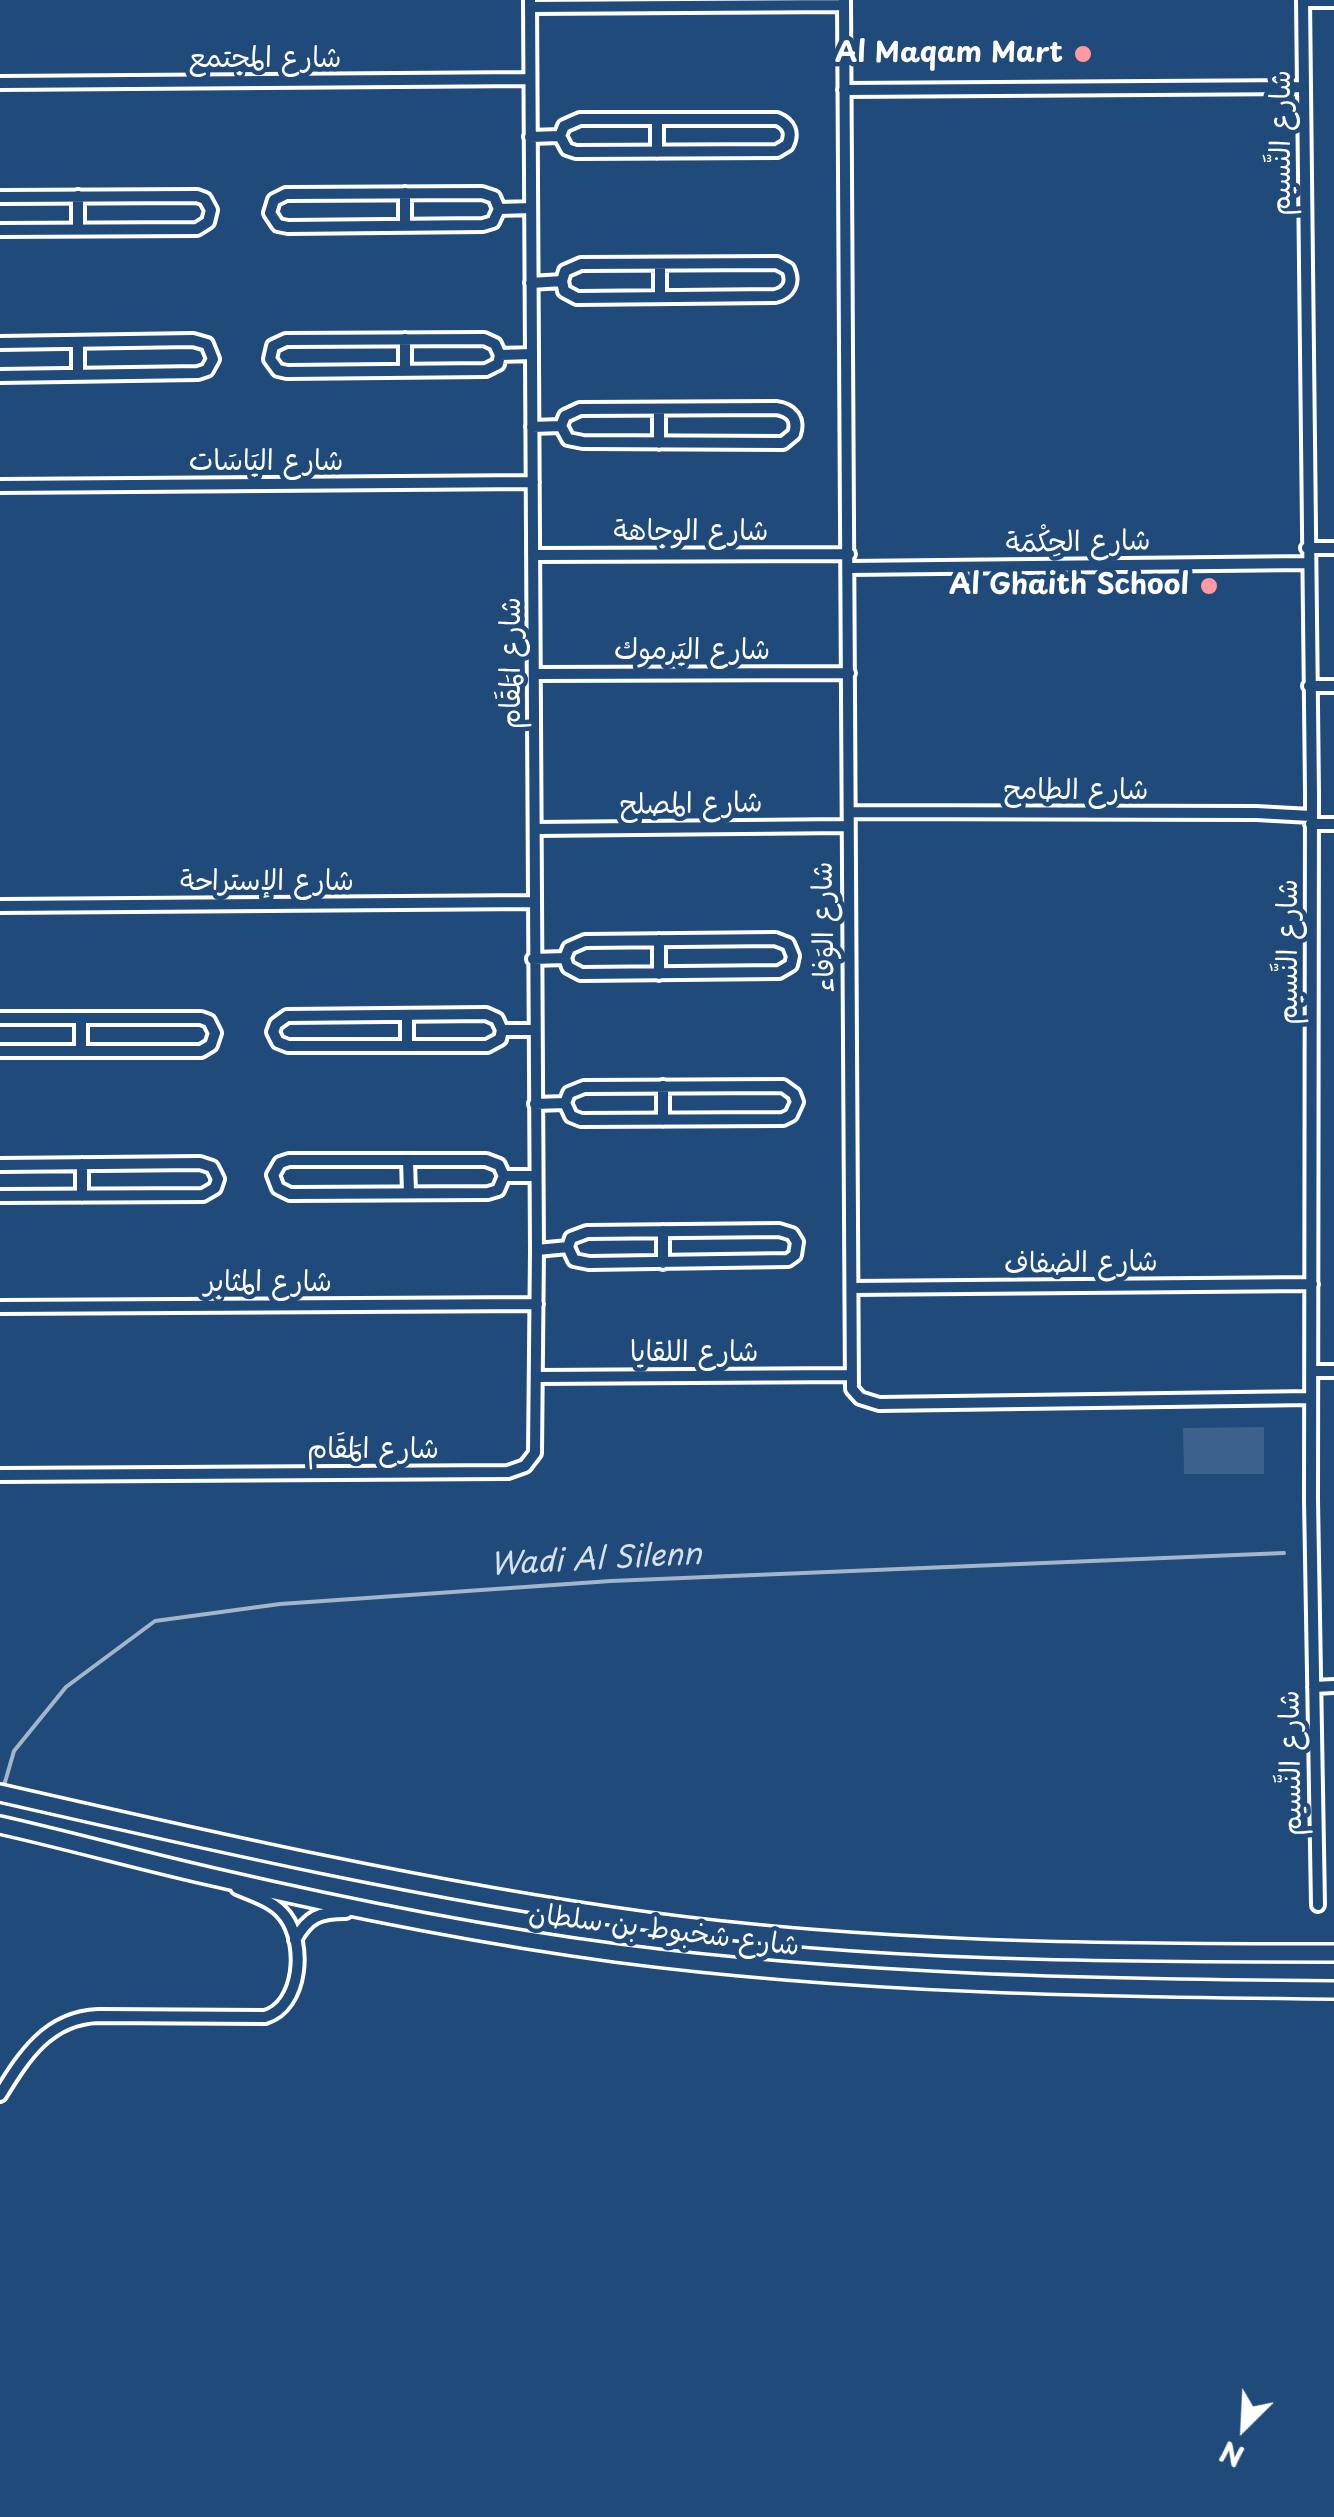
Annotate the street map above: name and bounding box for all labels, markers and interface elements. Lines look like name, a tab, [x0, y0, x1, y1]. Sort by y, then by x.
place label: Al Maqam Mart	[835, 37, 1063, 71]
street label: شارع المجتمع	[188, 42, 342, 76]
marker: Al Maqam Mart	[1072, 43, 1094, 65]
street label: شارع النَّسيم	[1265, 70, 1299, 216]
street label: شارع اليَاسَات	[189, 445, 343, 479]
street label: شارع الوجاهة	[614, 515, 768, 549]
street label: شارع الحِكْمَة	[1005, 525, 1151, 561]
place label: Al Ghaith School	[949, 569, 1189, 603]
marker: Al Ghaith School	[1198, 575, 1220, 597]
street label: شارع المَقَام	[495, 597, 529, 729]
street label: شارع اليَرموك	[614, 634, 770, 668]
street label: شارع الطامح	[1004, 774, 1148, 808]
street label: شارع المصلح	[619, 787, 763, 823]
street label: شارع الوَفاء	[807, 861, 843, 993]
street label: شارع الإستراحة	[180, 865, 354, 899]
street label: شارع النَّسيم	[1272, 879, 1306, 1025]
street label: شارع الضفاف	[1004, 1246, 1158, 1282]
street label: شارع المثابر	[204, 1266, 332, 1300]
street label: شارع اللقايا	[630, 1336, 758, 1370]
street label: شارع المَقَام	[307, 1433, 439, 1467]
water label: Wadi Al Silenn	[489, 1537, 703, 1585]
street label: شارع النَّسيم	[1274, 1690, 1310, 1836]
street label: شارع شخبوط بن سلطان	[527, 1898, 801, 1964]
north arrow	[1194, 2377, 1294, 2477]
text: N	[1213, 2431, 1250, 2479]

